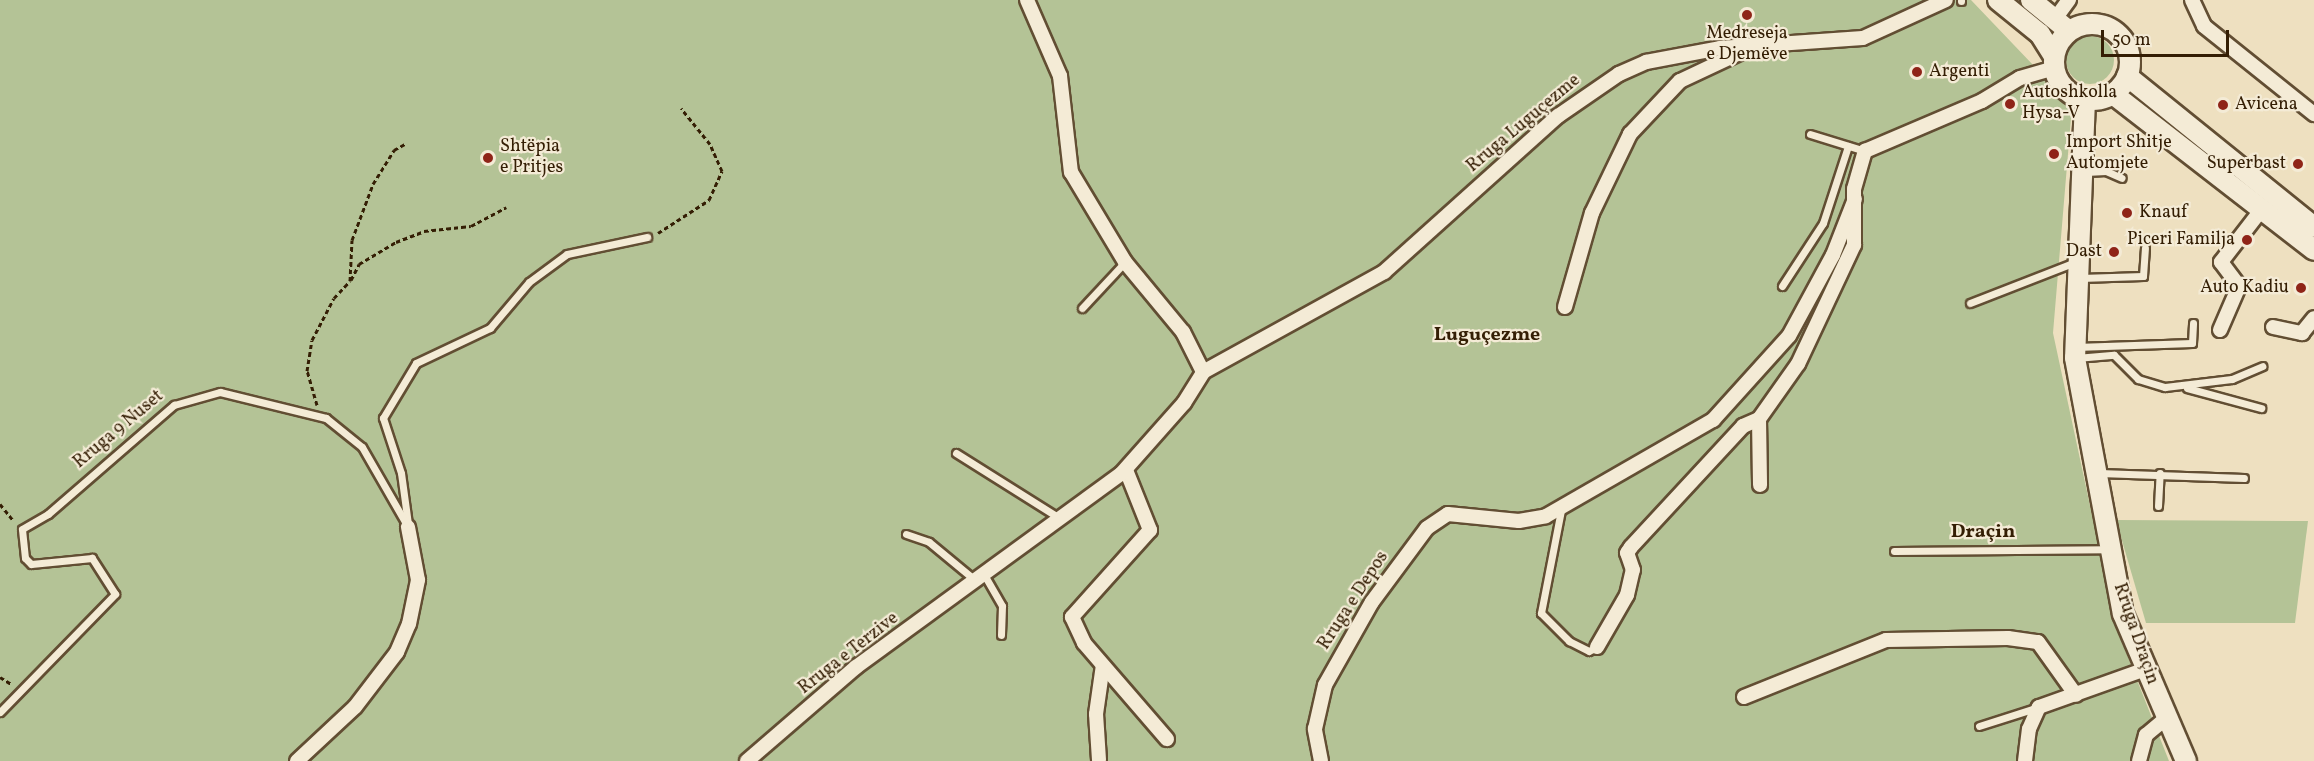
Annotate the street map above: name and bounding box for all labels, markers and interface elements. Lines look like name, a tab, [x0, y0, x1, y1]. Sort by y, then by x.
marker: Medreseja e Djemëve	[1740, 8, 1754, 22]
scale bar	[2104, 18, 2232, 56]
place label: Medreseja e Djemëve	[1706, 24, 1788, 66]
text: 50 m	[2112, 28, 2151, 53]
place label: Argenti	[1929, 61, 1989, 83]
marker: Argenti	[1910, 65, 1924, 79]
street label: Rruga Luguçezme	[1463, 70, 1585, 178]
place label: Autoshkolla Hysa-V	[2022, 83, 2117, 125]
place label: Avicena	[2235, 94, 2298, 116]
marker: Autoshkolla Hysa-V	[2003, 97, 2017, 111]
marker: Avicena	[2216, 98, 2230, 112]
place label: Import Shitje Automjete	[2066, 133, 2172, 176]
place label: Shtëpia e Pritjes	[500, 137, 563, 180]
marker: Import Shitje Automjete	[2047, 147, 2061, 161]
marker: Shtëpia e Pritjes	[481, 151, 495, 165]
place label: Superbast	[2207, 153, 2286, 175]
marker: Superbast	[2291, 157, 2305, 171]
place label: Knauf	[2139, 202, 2187, 224]
marker: Knauf	[2120, 206, 2134, 220]
place label: Piceri Familja	[2127, 229, 2235, 251]
marker: Piceri Familja	[2240, 233, 2254, 247]
place label: Dast	[2066, 241, 2102, 263]
marker: Dast	[2107, 245, 2121, 259]
place label: Auto Kadiu	[2200, 277, 2289, 299]
marker: Auto Kadiu	[2294, 281, 2308, 295]
district label: Luguçezme	[1434, 323, 1540, 347]
street label: Rruga 9 Nuset	[70, 386, 168, 474]
district label: Draçin	[1951, 520, 2015, 544]
street label: Rruga e Depos	[1314, 548, 1394, 654]
street label: Rruga Draçin	[2108, 581, 2162, 687]
street label: Rruga e Terzive	[794, 608, 904, 700]

